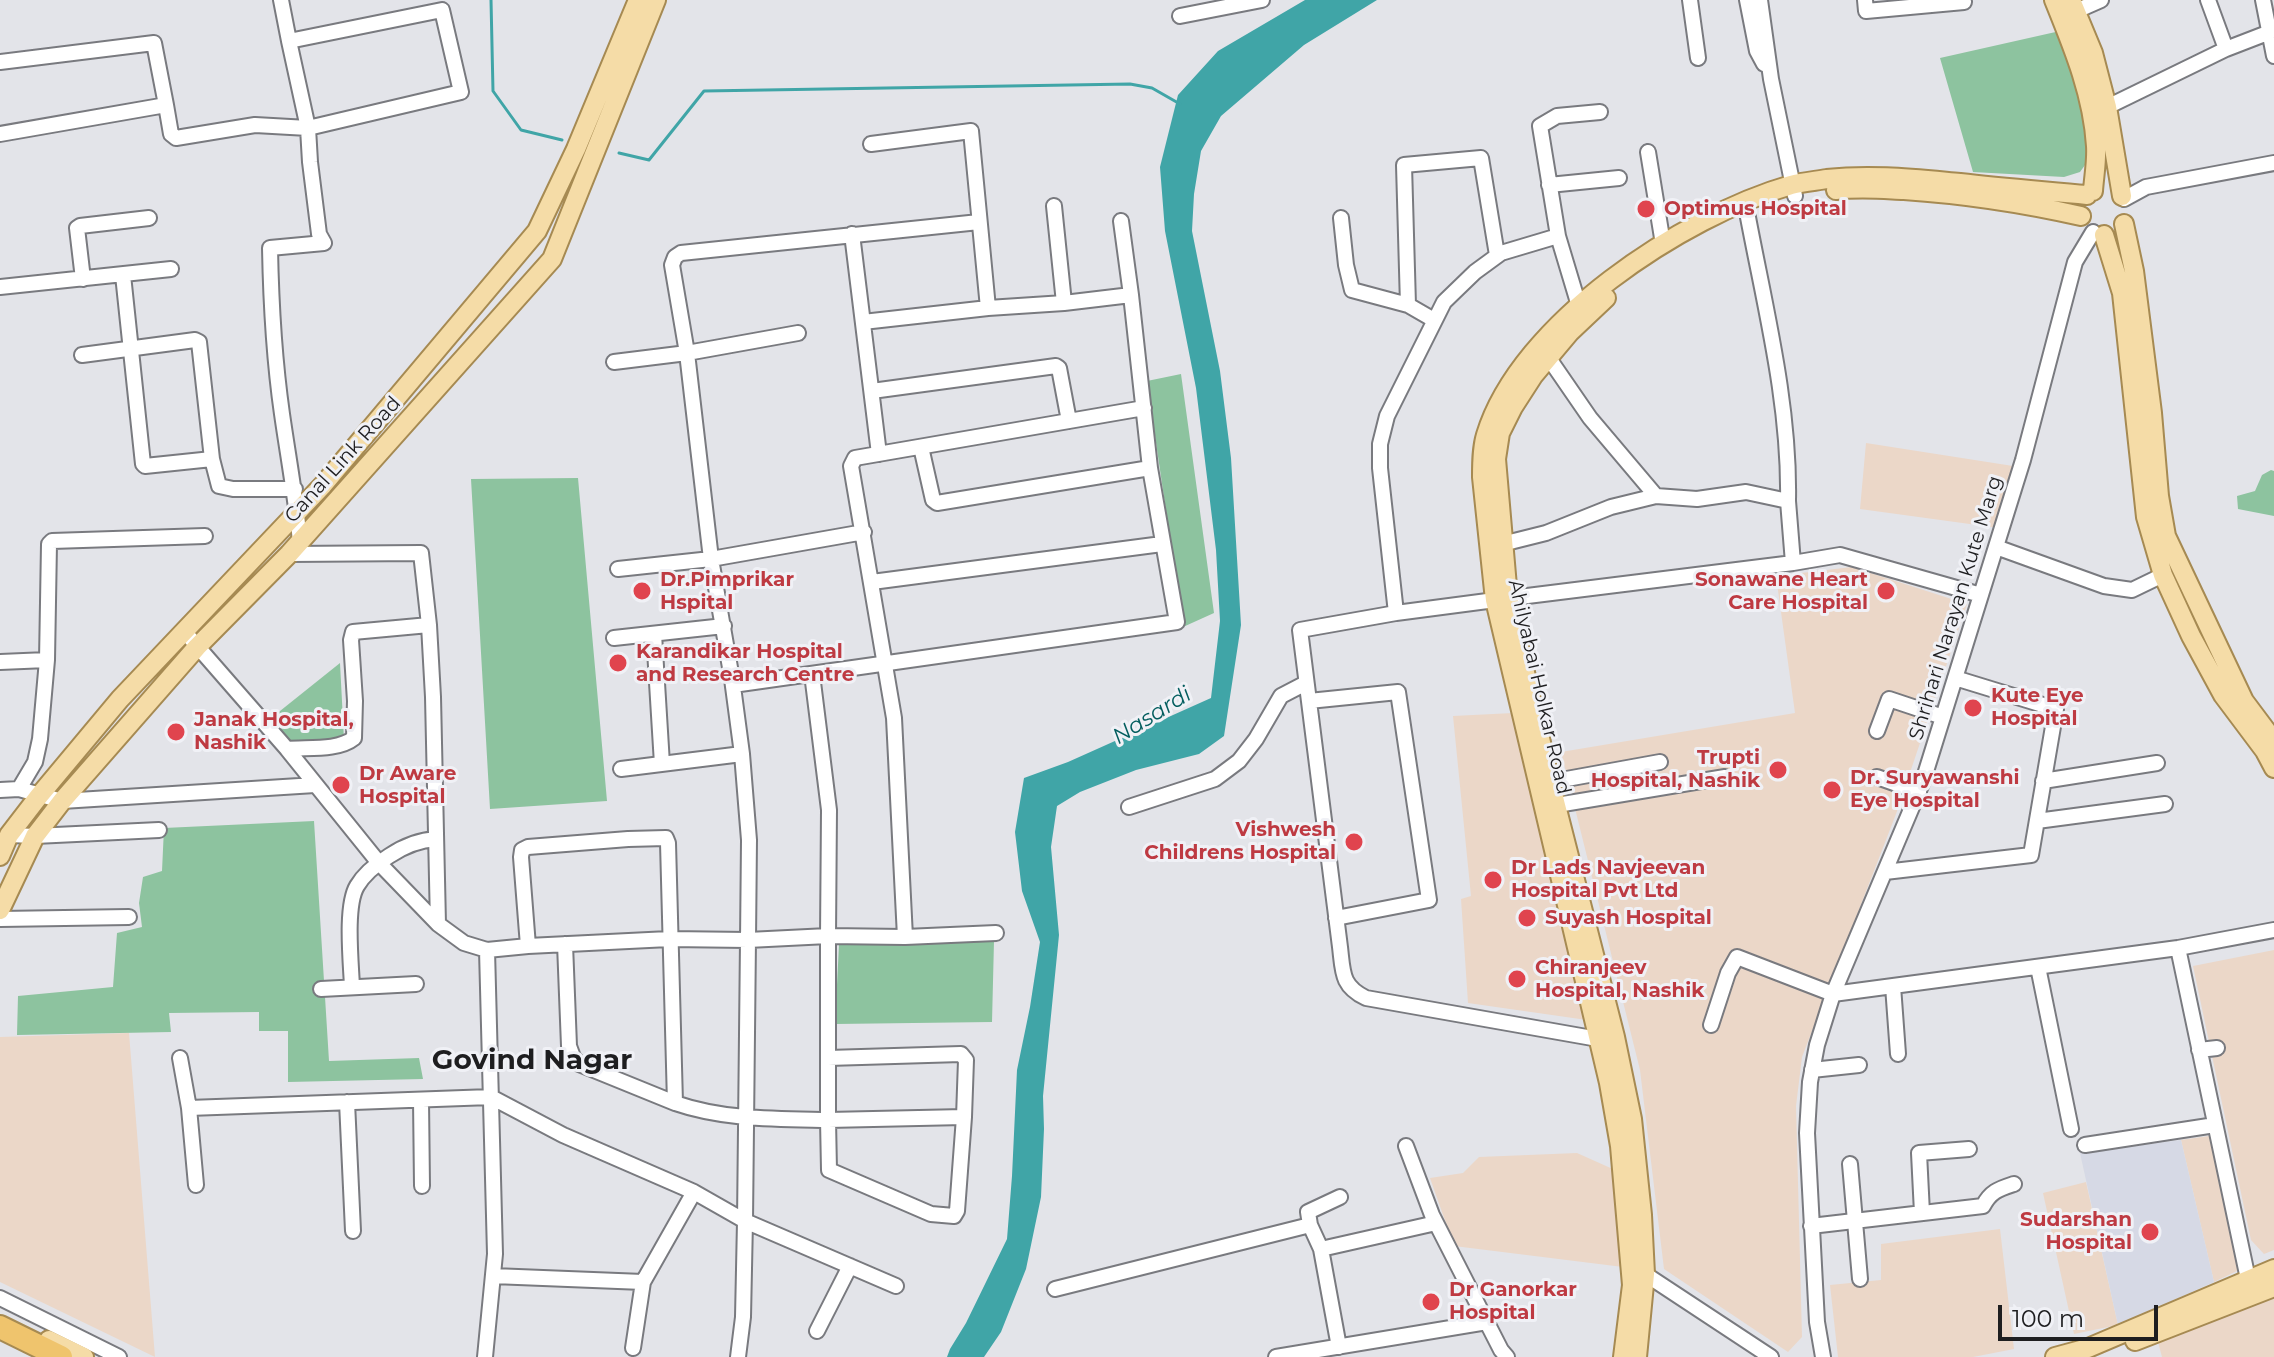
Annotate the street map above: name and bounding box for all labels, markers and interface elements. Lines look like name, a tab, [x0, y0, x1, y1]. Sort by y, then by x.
place label: Optimus Hospital	[1664, 197, 1847, 221]
marker: Optimus Hospital	[1635, 198, 1657, 220]
street label: Canal Link Road	[280, 392, 406, 528]
street label: Shrihari Narayan Kute Marg	[1904, 473, 2008, 743]
place label: Dr.Pimprikar Hspital	[660, 568, 794, 615]
place label: Sonawane Heart Care Hospital	[1695, 568, 1868, 615]
street label: Ahilyabai Holkar Road	[1503, 577, 1575, 797]
marker: Dr.Pimprikar Hspital	[631, 580, 653, 602]
marker: Sonawane Heart Care Hospital	[1875, 580, 1897, 602]
place label: Karandikar Hospital and Research Centre	[636, 640, 854, 687]
marker: Karandikar Hospital and Research Centre	[607, 652, 629, 674]
water label: Nasardi	[1108, 682, 1196, 750]
place label: Kute Eye Hospital	[1991, 684, 2084, 731]
marker: Kute Eye Hospital	[1962, 697, 1984, 719]
place label: Janak Hospital, Nashik	[194, 708, 354, 755]
marker: Janak Hospital, Nashik	[165, 721, 187, 743]
place label: Trupti Hospital, Nashik	[1591, 746, 1760, 793]
marker: Trupti Hospital, Nashik	[1767, 759, 1789, 781]
place label: Dr Aware Hospital	[359, 762, 456, 809]
place label: Dr. Suryawanshi Eye Hospital	[1850, 766, 2020, 813]
marker: Dr Aware Hospital	[330, 774, 352, 796]
marker: Dr. Suryawanshi Eye Hospital	[1821, 779, 1843, 801]
place label: Vishwesh Childrens Hospital	[1144, 818, 1336, 865]
marker: Vishwesh Childrens Hospital	[1343, 831, 1365, 853]
place label: Dr Lads Navjeevan Hospital Pvt Ltd	[1511, 856, 1705, 903]
marker: Dr Lads Navjeevan Hospital Pvt Ltd	[1482, 869, 1504, 891]
place label: Suyash Hospital	[1545, 906, 1712, 930]
marker: Suyash Hospital	[1516, 907, 1538, 929]
place label: Chiranjeev Hospital, Nashik	[1535, 956, 1704, 1003]
marker: Chiranjeev Hospital, Nashik	[1506, 968, 1528, 990]
district label: Govind Nagar	[432, 1044, 632, 1078]
place label: Sudarshan Hospital	[2020, 1208, 2132, 1255]
marker: Sudarshan Hospital	[2139, 1221, 2161, 1243]
place label: Dr Ganorkar Hospital	[1449, 1278, 1577, 1325]
scale bar	[2002, 1289, 2162, 1339]
marker: Dr Ganorkar Hospital	[1420, 1291, 1442, 1313]
text: 100 m	[2012, 1304, 2084, 1333]

